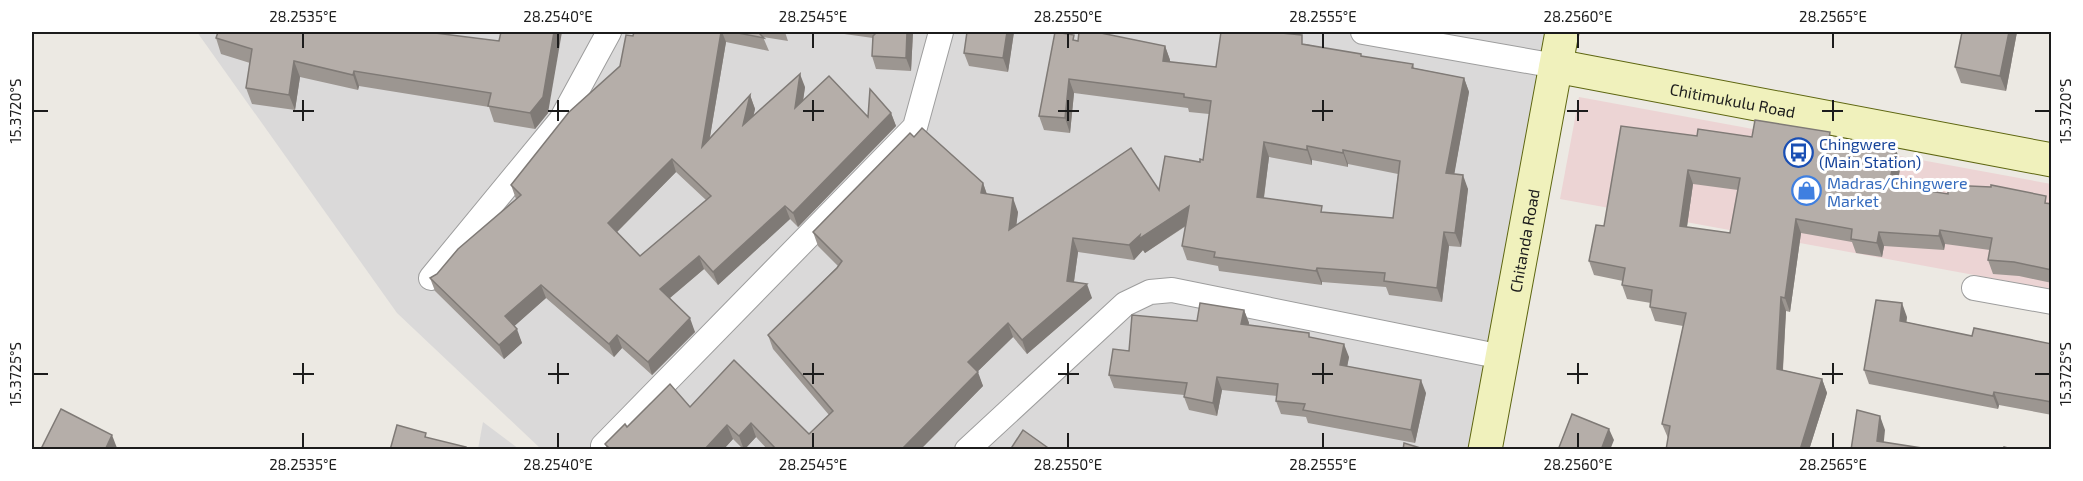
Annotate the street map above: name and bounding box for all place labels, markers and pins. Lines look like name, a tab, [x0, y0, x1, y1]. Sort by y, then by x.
place label: Chingwere (Main Station)	[1819, 134, 1921, 171]
bus stop icon: Chingwere (Main Station)	[1782, 136, 1814, 168]
place label: Madras/Chingwere Market	[1827, 173, 1968, 210]
shop icon: Madras/Chingwere Market	[1790, 175, 1822, 207]

